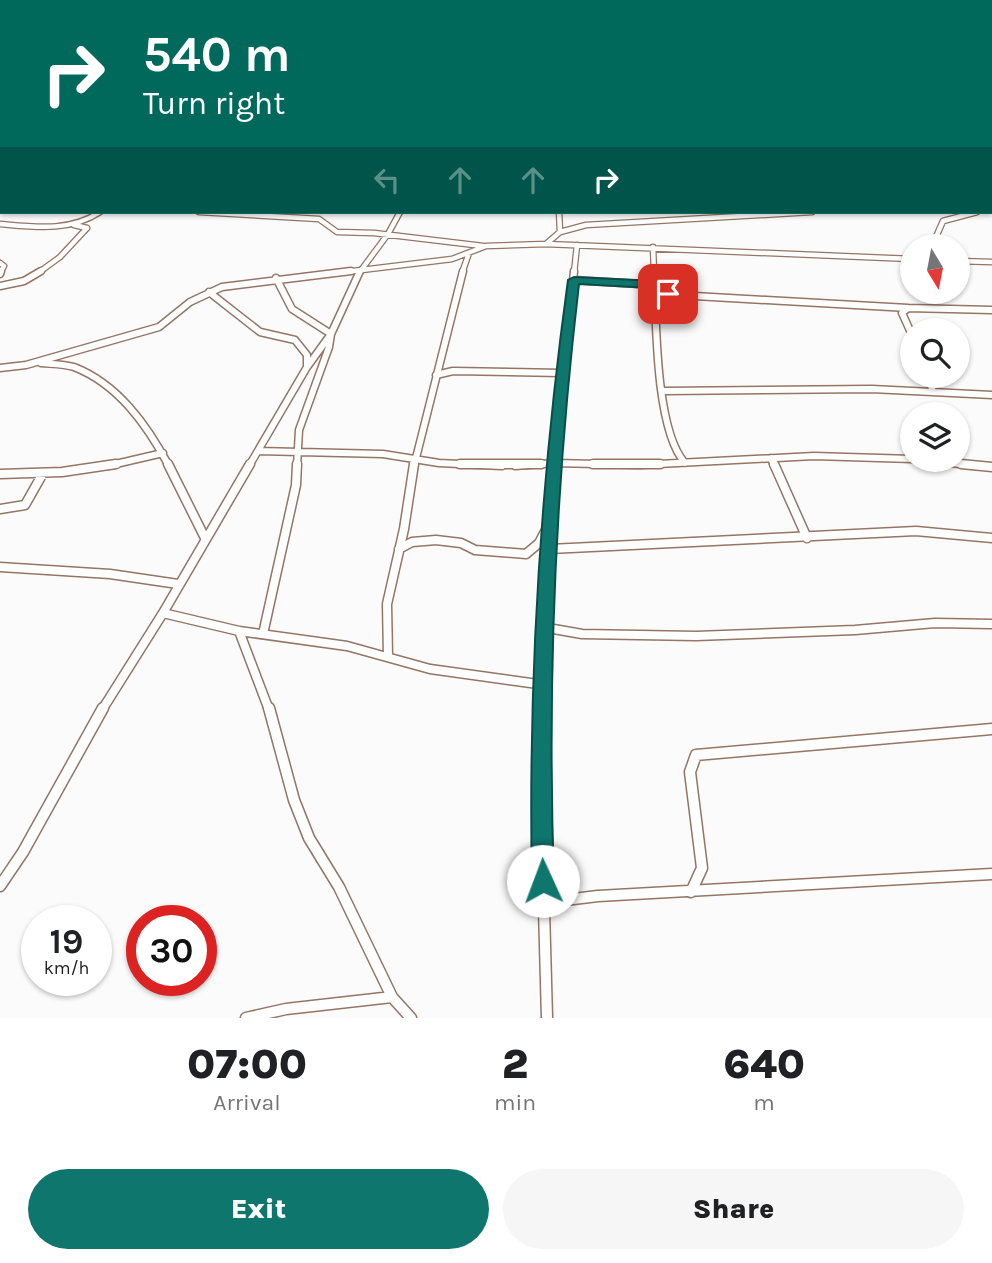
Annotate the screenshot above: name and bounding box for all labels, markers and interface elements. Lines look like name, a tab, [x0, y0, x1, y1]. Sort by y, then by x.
text: 540 m	[143, 26, 291, 83]
icon: right	[28, 28, 119, 119]
text: Turn right	[143, 85, 285, 122]
icon: left	[368, 161, 406, 199]
icon: ahead	[441, 161, 479, 199]
icon: ahead	[514, 161, 552, 199]
icon: right	[587, 161, 625, 199]
north arrow	[900, 234, 970, 304]
map controls	[900, 234, 970, 472]
pin	[638, 264, 698, 324]
icon: arrive	[649, 275, 687, 313]
button: search	[900, 318, 970, 388]
button: layers	[900, 402, 970, 472]
position arrow	[506, 844, 580, 918]
speed limit sign: 30	[126, 905, 217, 996]
text: 19	[50, 921, 83, 962]
text: km/h	[44, 957, 89, 979]
text: 07:00	[187, 1039, 307, 1089]
text: 2	[502, 1039, 528, 1089]
text: 640	[723, 1039, 805, 1089]
text: Arrival	[213, 1089, 281, 1116]
text: min	[494, 1089, 536, 1116]
text: m	[753, 1089, 775, 1116]
button: Exit	[28, 1169, 489, 1249]
button: Share	[503, 1169, 964, 1249]

